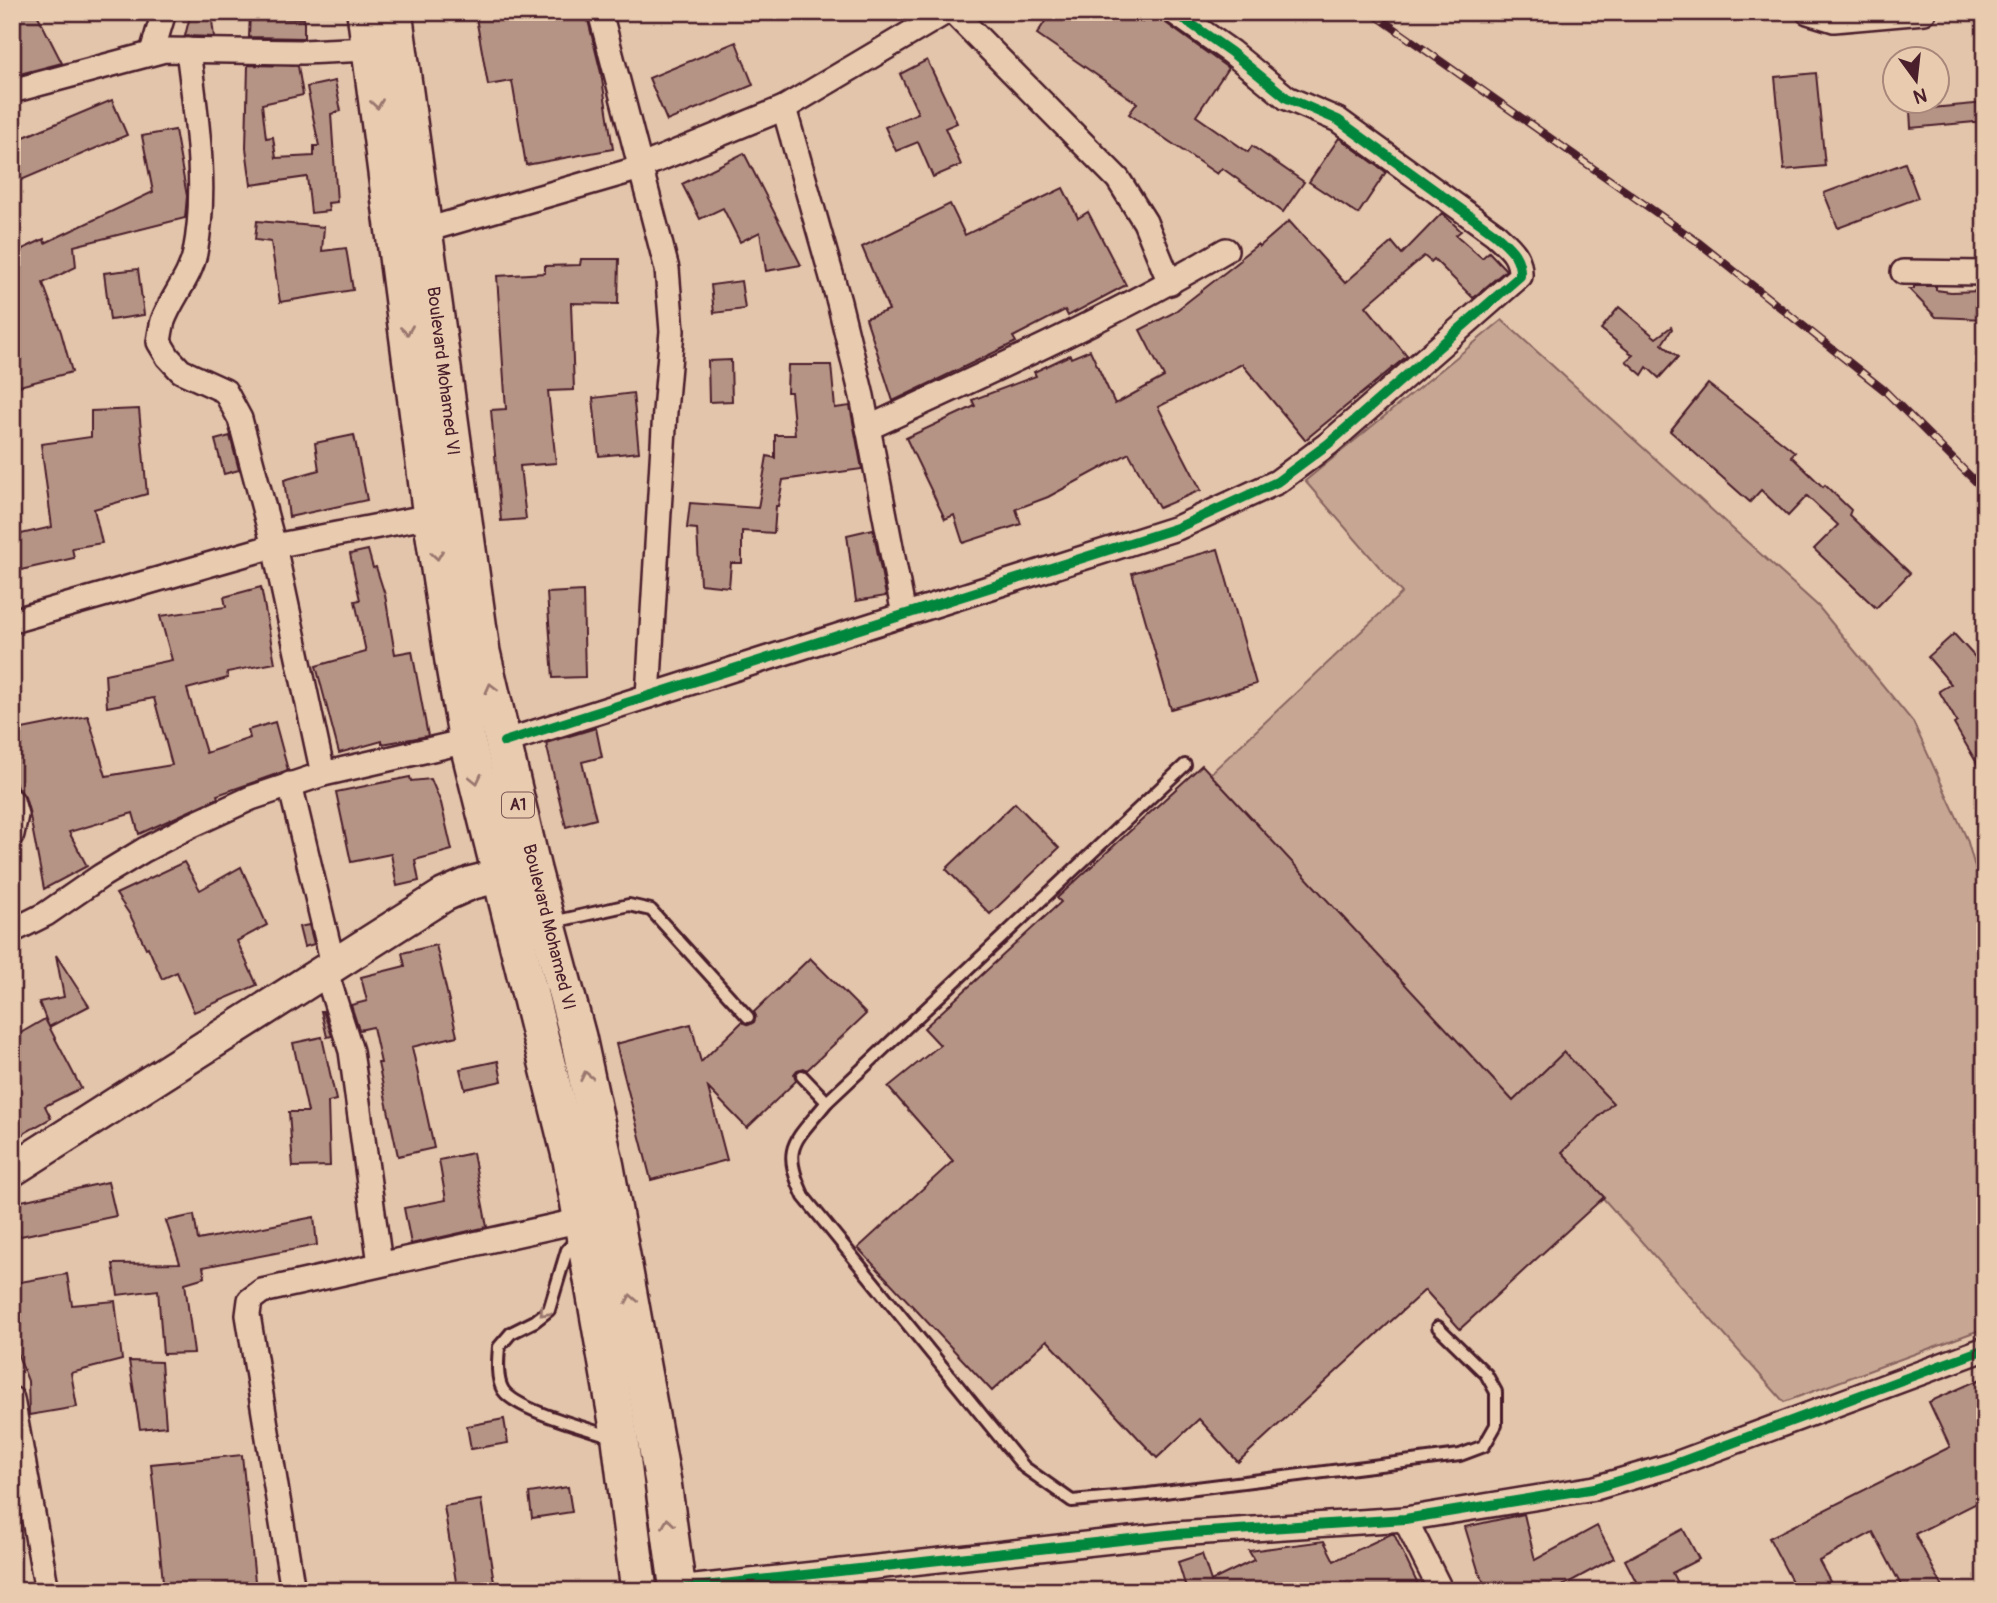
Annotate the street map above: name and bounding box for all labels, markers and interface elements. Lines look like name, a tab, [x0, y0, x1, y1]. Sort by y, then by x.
north arrow	[1882, 46, 1952, 116]
text: N	[1911, 82, 1929, 109]
one-way arrow	[369, 98, 384, 110]
street label: Boulevard Mohamed VI	[421, 285, 465, 457]
one-way arrow	[399, 324, 414, 336]
one-way arrow	[429, 549, 444, 561]
one-way arrow	[485, 682, 499, 694]
one-way arrow	[468, 773, 482, 785]
road number: A1	[502, 792, 534, 818]
street label: Boulevard Mohamed VI	[517, 842, 581, 1012]
one-way arrow	[580, 1070, 594, 1082]
one-way arrow	[624, 1293, 639, 1305]
one-way arrow	[540, 1303, 552, 1316]
one-way arrow	[661, 1517, 676, 1529]

